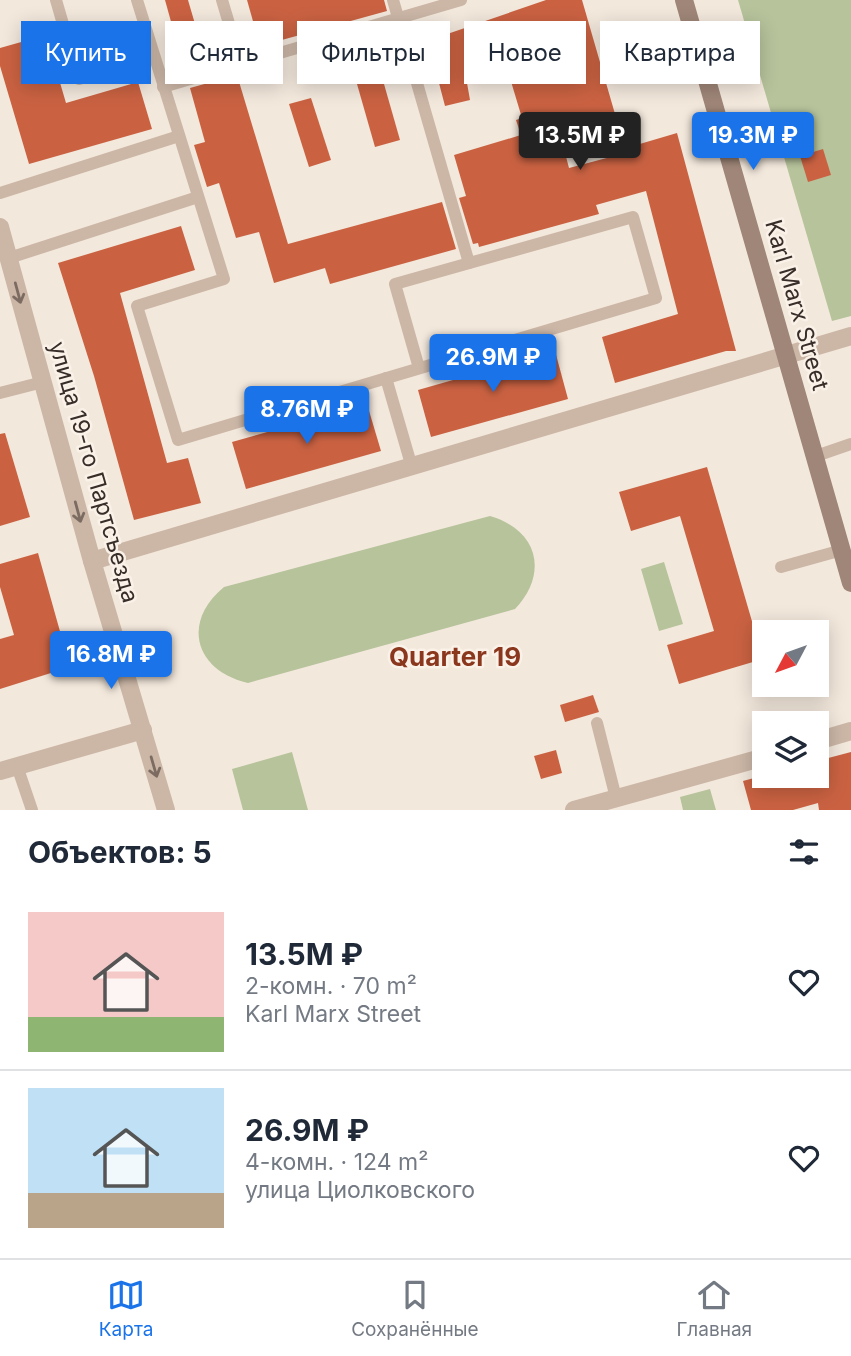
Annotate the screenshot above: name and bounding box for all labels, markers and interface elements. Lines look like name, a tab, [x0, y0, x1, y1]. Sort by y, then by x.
chip: Купить	[21, 21, 151, 84]
chip: Снять	[165, 21, 283, 84]
chip: Фильтры	[297, 21, 450, 84]
chip: Новое	[464, 21, 586, 84]
chip: Квартира	[600, 21, 760, 84]
pin: 13.5M ₽	[515, 113, 645, 172]
pin: 19.3M ₽	[688, 113, 818, 172]
text: 13.5M ₽	[535, 121, 625, 149]
text: 19.3M ₽	[708, 121, 798, 149]
street label: Karl Marx Street	[759, 217, 835, 394]
one-way arrow	[13, 281, 26, 303]
pin: 26.9M ₽	[428, 334, 558, 394]
street label: улица 19-го Партсъезда	[43, 338, 145, 606]
text: 26.9M ₽	[446, 343, 541, 371]
pin: 8.76M ₽	[242, 386, 372, 446]
text: 8.76M ₽	[260, 395, 354, 423]
one-way arrow	[73, 501, 86, 523]
north arrow	[752, 620, 830, 696]
map controls	[752, 620, 829, 788]
pin: 16.8M ₽	[46, 632, 176, 691]
text: 16.8M ₽	[66, 640, 156, 668]
district label: Quarter 19	[389, 641, 521, 672]
button: layers	[752, 711, 829, 788]
one-way arrow	[148, 755, 161, 777]
icon: filters	[785, 833, 823, 871]
text: Объектов: 5	[28, 834, 212, 870]
text: 13.5M ₽	[245, 936, 363, 972]
icon: home	[84, 940, 168, 1024]
icon: heart	[785, 963, 823, 1001]
text: 2-комн. · 70 m²	[245, 972, 417, 1000]
text: Karl Marx Street	[245, 1000, 421, 1028]
text: 26.9M ₽	[245, 1112, 369, 1148]
icon: home	[84, 1116, 168, 1200]
icon: heart	[785, 1139, 823, 1177]
text: 4-комн. · 124 m²	[245, 1148, 428, 1176]
text: улица Циолковского	[245, 1176, 475, 1204]
tab: Карта	[99, 1276, 153, 1341]
tab: Сохранённые	[351, 1276, 479, 1341]
tab: Главная	[676, 1276, 752, 1341]

